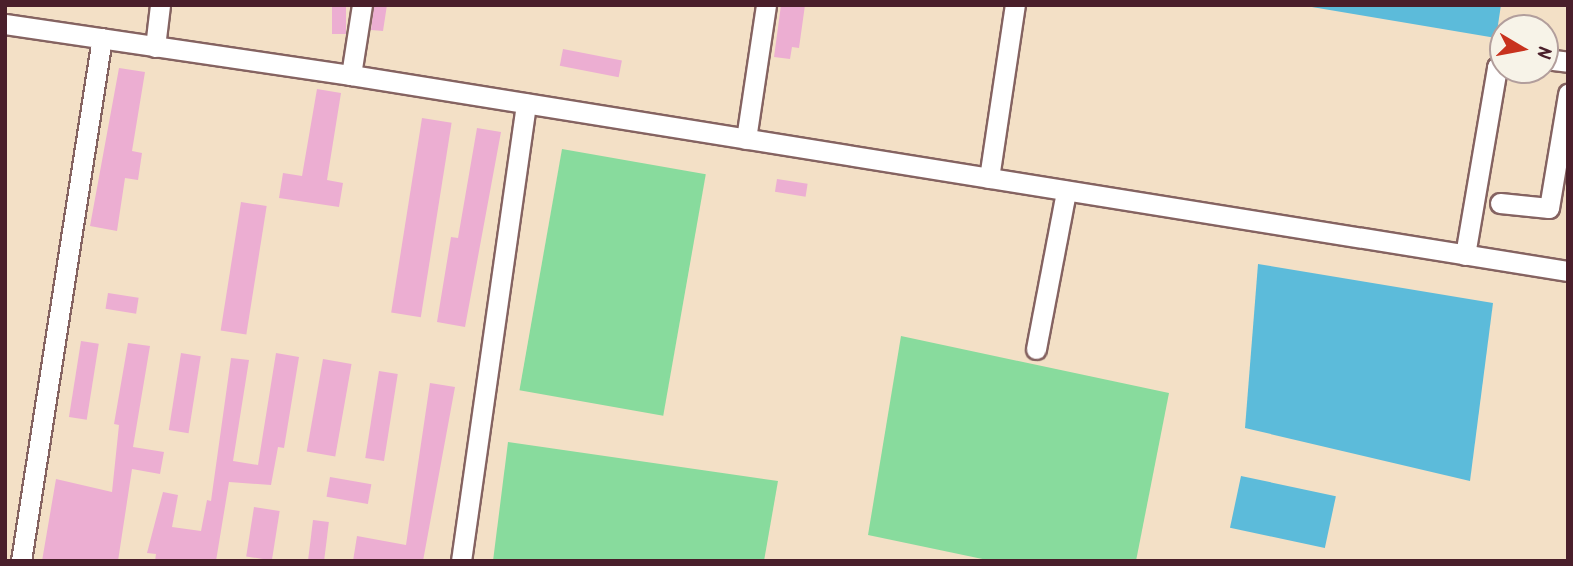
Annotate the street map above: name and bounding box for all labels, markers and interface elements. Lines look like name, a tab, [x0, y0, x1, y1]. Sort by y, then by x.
north arrow	[1489, 14, 1559, 84]
text: N	[1527, 44, 1559, 61]

